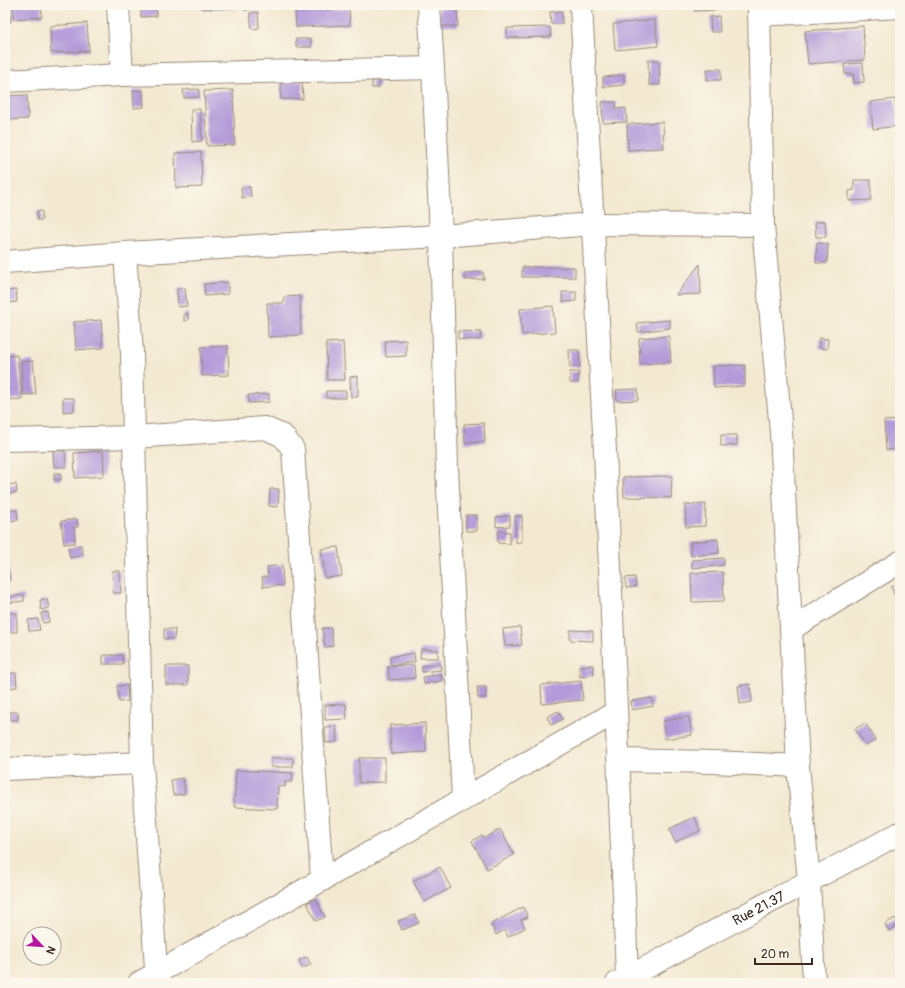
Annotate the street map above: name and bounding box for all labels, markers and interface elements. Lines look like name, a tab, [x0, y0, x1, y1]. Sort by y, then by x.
street label: Rue 21.37	[730, 887, 788, 929]
north arrow	[22, 926, 62, 966]
scale bar	[755, 940, 812, 966]
text: N	[43, 944, 58, 957]
text: 20 m	[761, 947, 790, 962]

